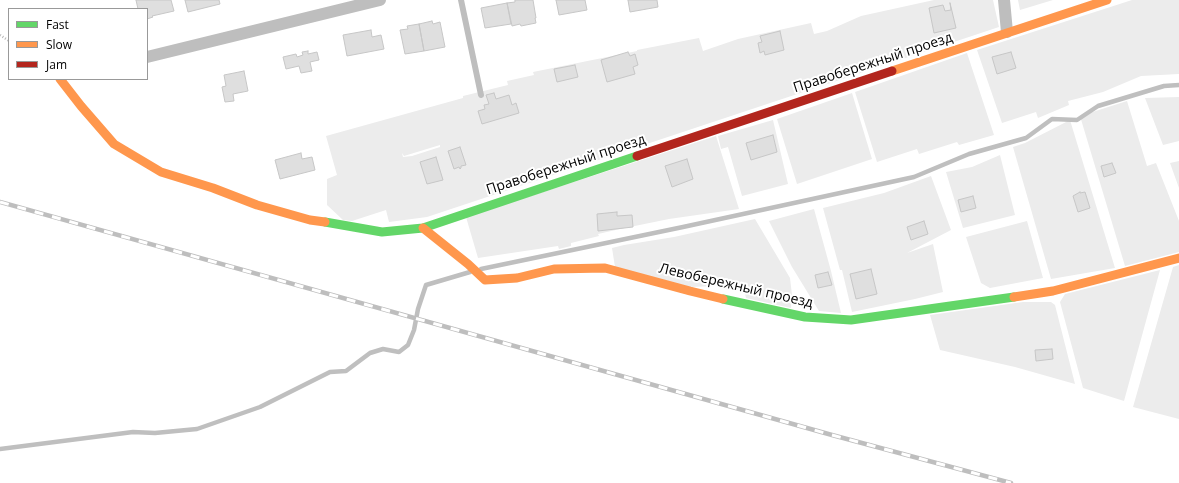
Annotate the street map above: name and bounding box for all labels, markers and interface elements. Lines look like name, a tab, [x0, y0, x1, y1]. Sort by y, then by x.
legend	[8, 8, 148, 80]
text: Fast	[46, 16, 69, 33]
street label: Правобережный проезд	[791, 29, 955, 97]
text: Slow	[46, 36, 72, 53]
text: Jam	[46, 56, 67, 73]
street label: Правобережный проезд	[484, 131, 648, 199]
street label: Левобережный проезд	[657, 260, 815, 312]

